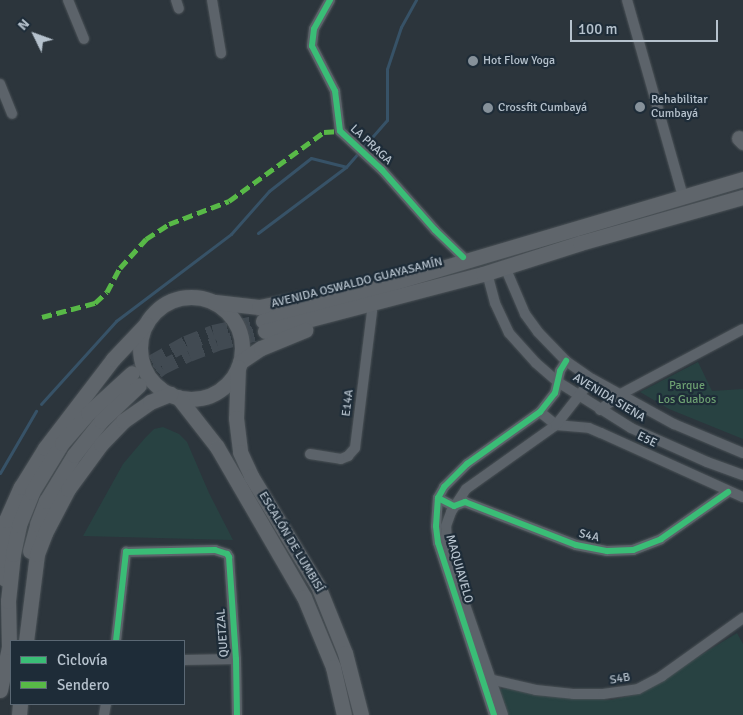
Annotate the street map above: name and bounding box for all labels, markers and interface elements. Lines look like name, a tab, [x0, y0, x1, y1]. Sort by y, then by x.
north arrow	[10, 10, 60, 60]
scale bar	[573, 10, 720, 42]
text: N	[14, 15, 33, 34]
text: 100 m	[578, 20, 618, 38]
place label: Hot Flow Yoga	[483, 54, 555, 68]
marker: Hot Flow Yoga	[467, 55, 479, 67]
place label: Rehabilitar Cumbayá	[651, 93, 708, 121]
marker: Rehabilitar Cumbayá	[633, 100, 647, 114]
place label: Crossfit Cumbayá	[498, 101, 587, 115]
marker: Crossfit Cumbayá	[482, 102, 494, 114]
street label: LA PRAGA	[347, 122, 395, 168]
street label: AVENIDA OSWALDO GUAYASAMÍN	[270, 255, 444, 311]
street label: AVENIDA SIENA	[570, 371, 648, 425]
park label: Parque Los Guabos	[658, 379, 716, 407]
street label: E14A	[339, 389, 357, 417]
street label: E5E	[635, 429, 659, 451]
street label: ESCALÓN DE LUMBISÍ	[255, 489, 327, 595]
street label: S4A	[577, 527, 601, 545]
street label: MAQUIAVELO	[442, 533, 476, 605]
street label: QUETZAL	[214, 608, 232, 658]
legend	[10, 640, 185, 705]
text: Ciclovía	[57, 651, 108, 669]
street label: S4B	[609, 670, 631, 688]
text: Sendero	[57, 676, 110, 694]

